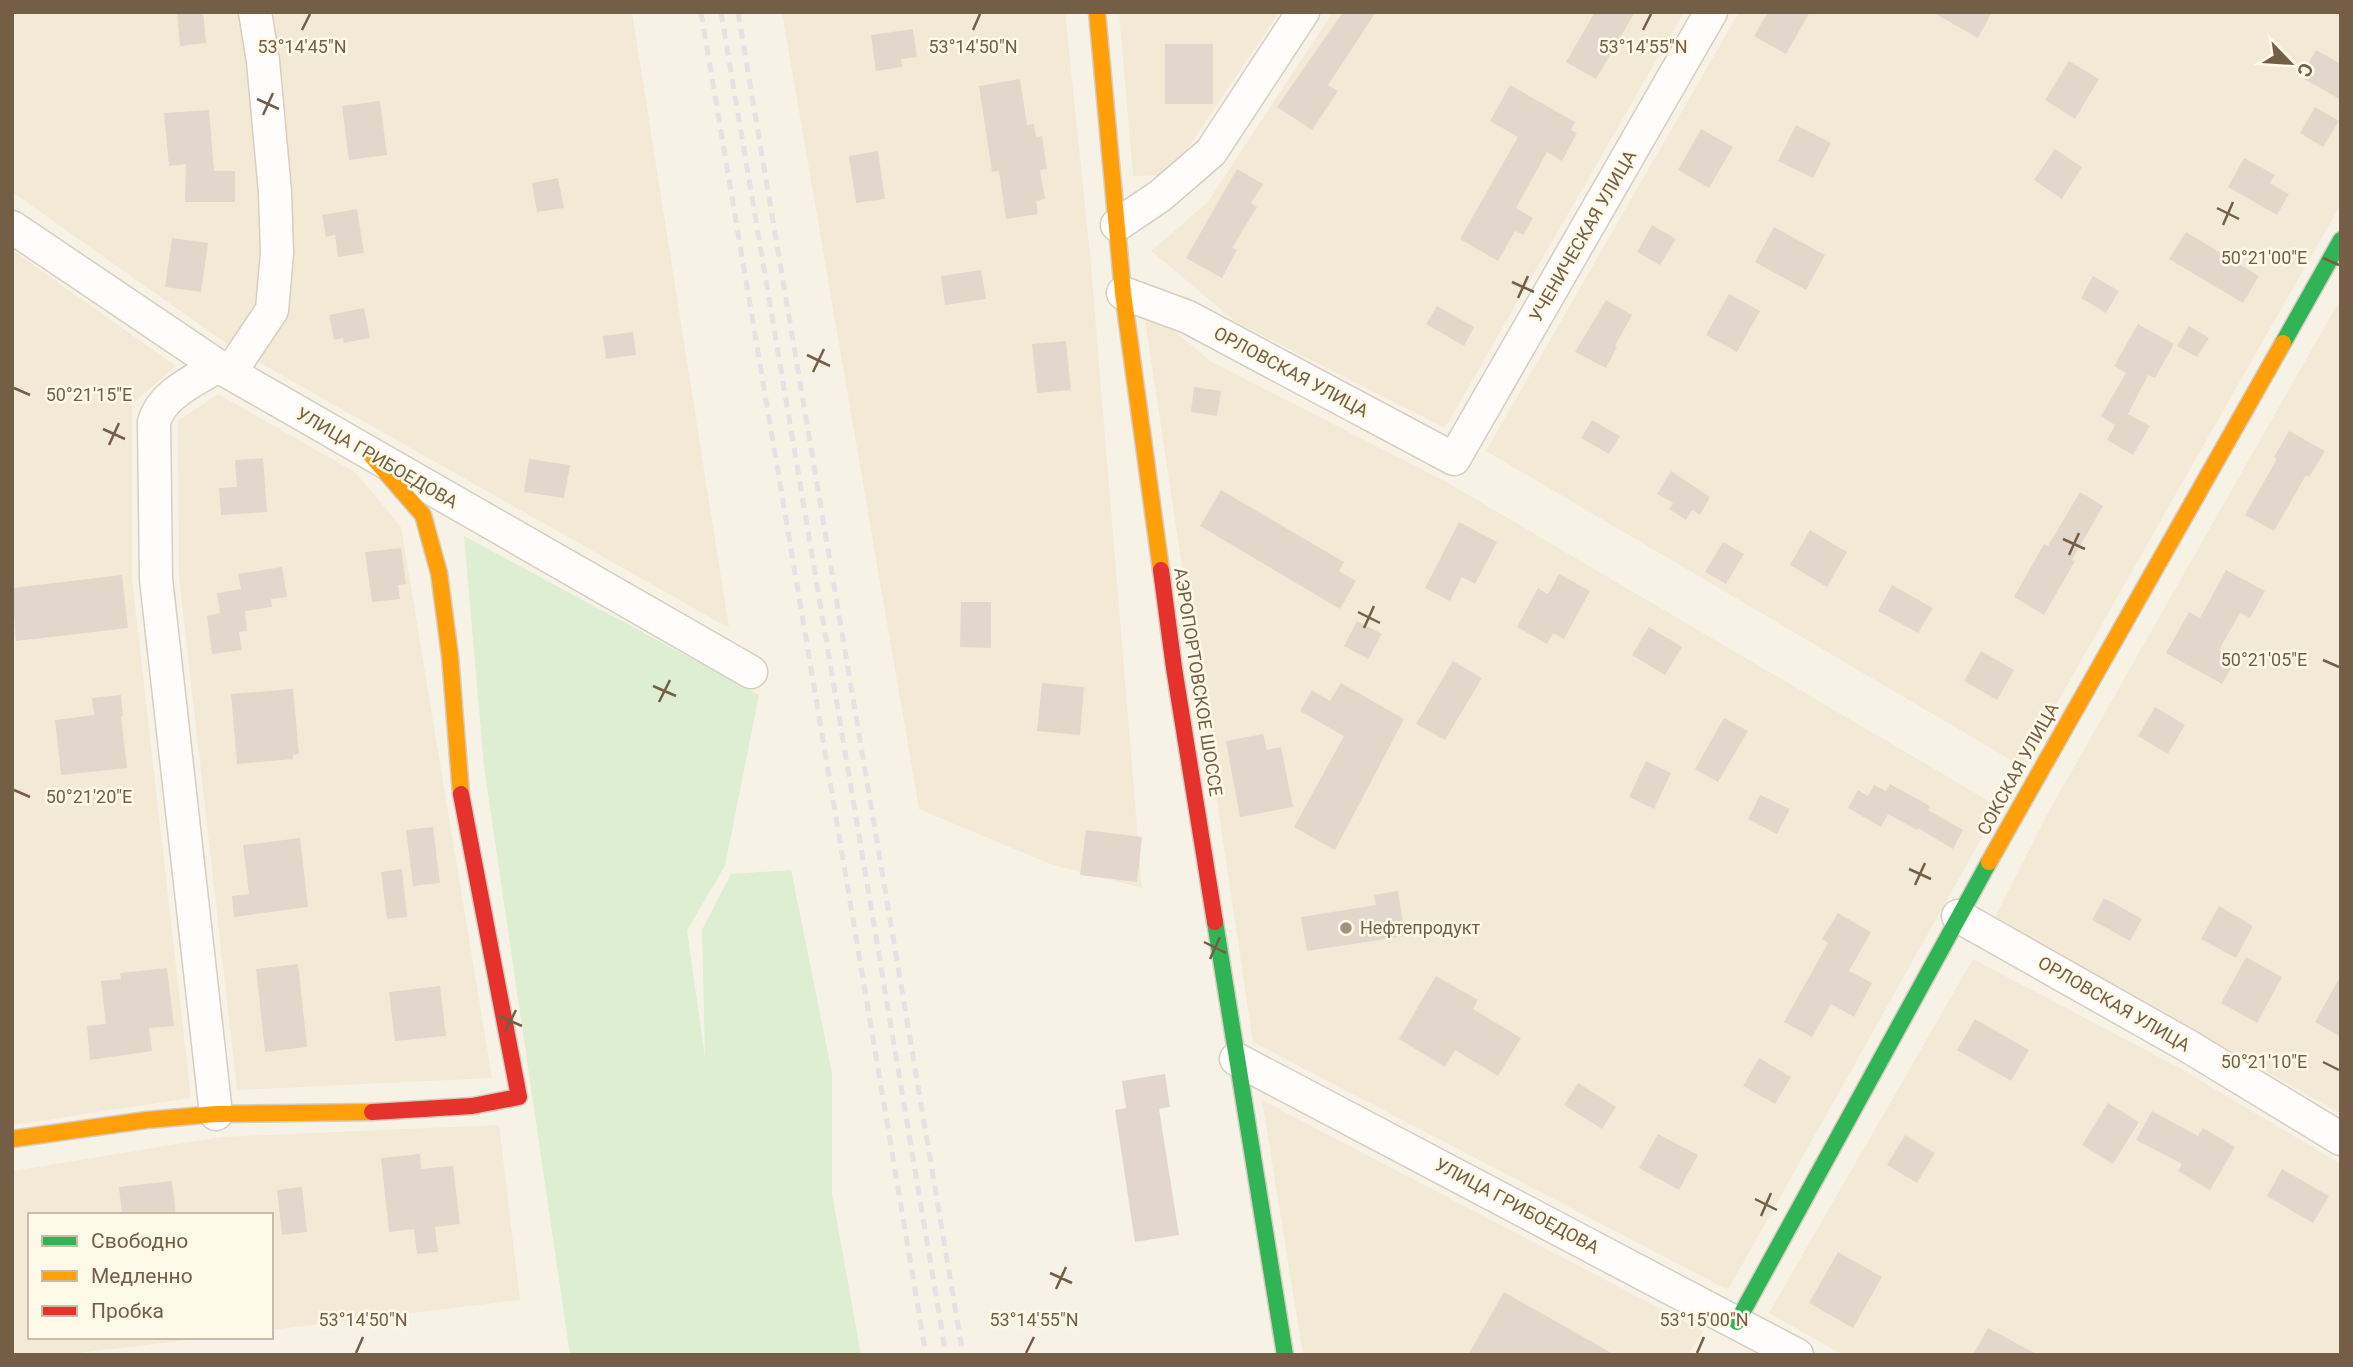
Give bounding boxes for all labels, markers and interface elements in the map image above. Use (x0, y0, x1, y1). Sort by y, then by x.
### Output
north arrow (2255, 28, 2325, 98)
text: 53°14'45"N (257, 36, 347, 57)
text: 53°14'50"N (928, 36, 1018, 57)
text: 53°14'55"N (1598, 36, 1688, 57)
text: С (2292, 59, 2318, 80)
street label: УЧЕНИЧЕСКАЯ УЛИЦА (1525, 146, 1640, 325)
text: 50°21'00"E (2221, 247, 2307, 268)
street label: ОРЛОВСКАЯ УЛИЦА (1210, 322, 1372, 421)
text: 50°21'15"E (46, 384, 132, 405)
street label: УЛИЦА ГРИБОЕДОВА (293, 403, 462, 512)
street label: АЭРОПОРТОВСКОЕ ШОССЕ (1170, 566, 1227, 798)
text: 50°21'05"E (2221, 649, 2307, 670)
street label: СОКСКАЯ УЛИЦА (1973, 699, 2063, 839)
text: 50°21'20"E (46, 786, 132, 807)
place label: Нефтепродукт (1360, 917, 1480, 938)
marker: Нефтепродукт (1338, 920, 1354, 936)
street label: ОРЛОВСКАЯ УЛИЦА (2035, 951, 2194, 1056)
text: 50°21'10"E (2221, 1051, 2307, 1072)
street label: УЛИЦА ГРИБОЕДОВА (1432, 1153, 1603, 1258)
legend (28, 1213, 273, 1339)
text: Свободно (91, 1229, 188, 1253)
text: Медленно (91, 1264, 193, 1288)
text: Пробка (91, 1299, 164, 1323)
text: 53°14'50"N (318, 1309, 408, 1330)
text: 53°14'55"N (989, 1309, 1079, 1330)
text: 53°15'00"N (1659, 1309, 1749, 1330)

